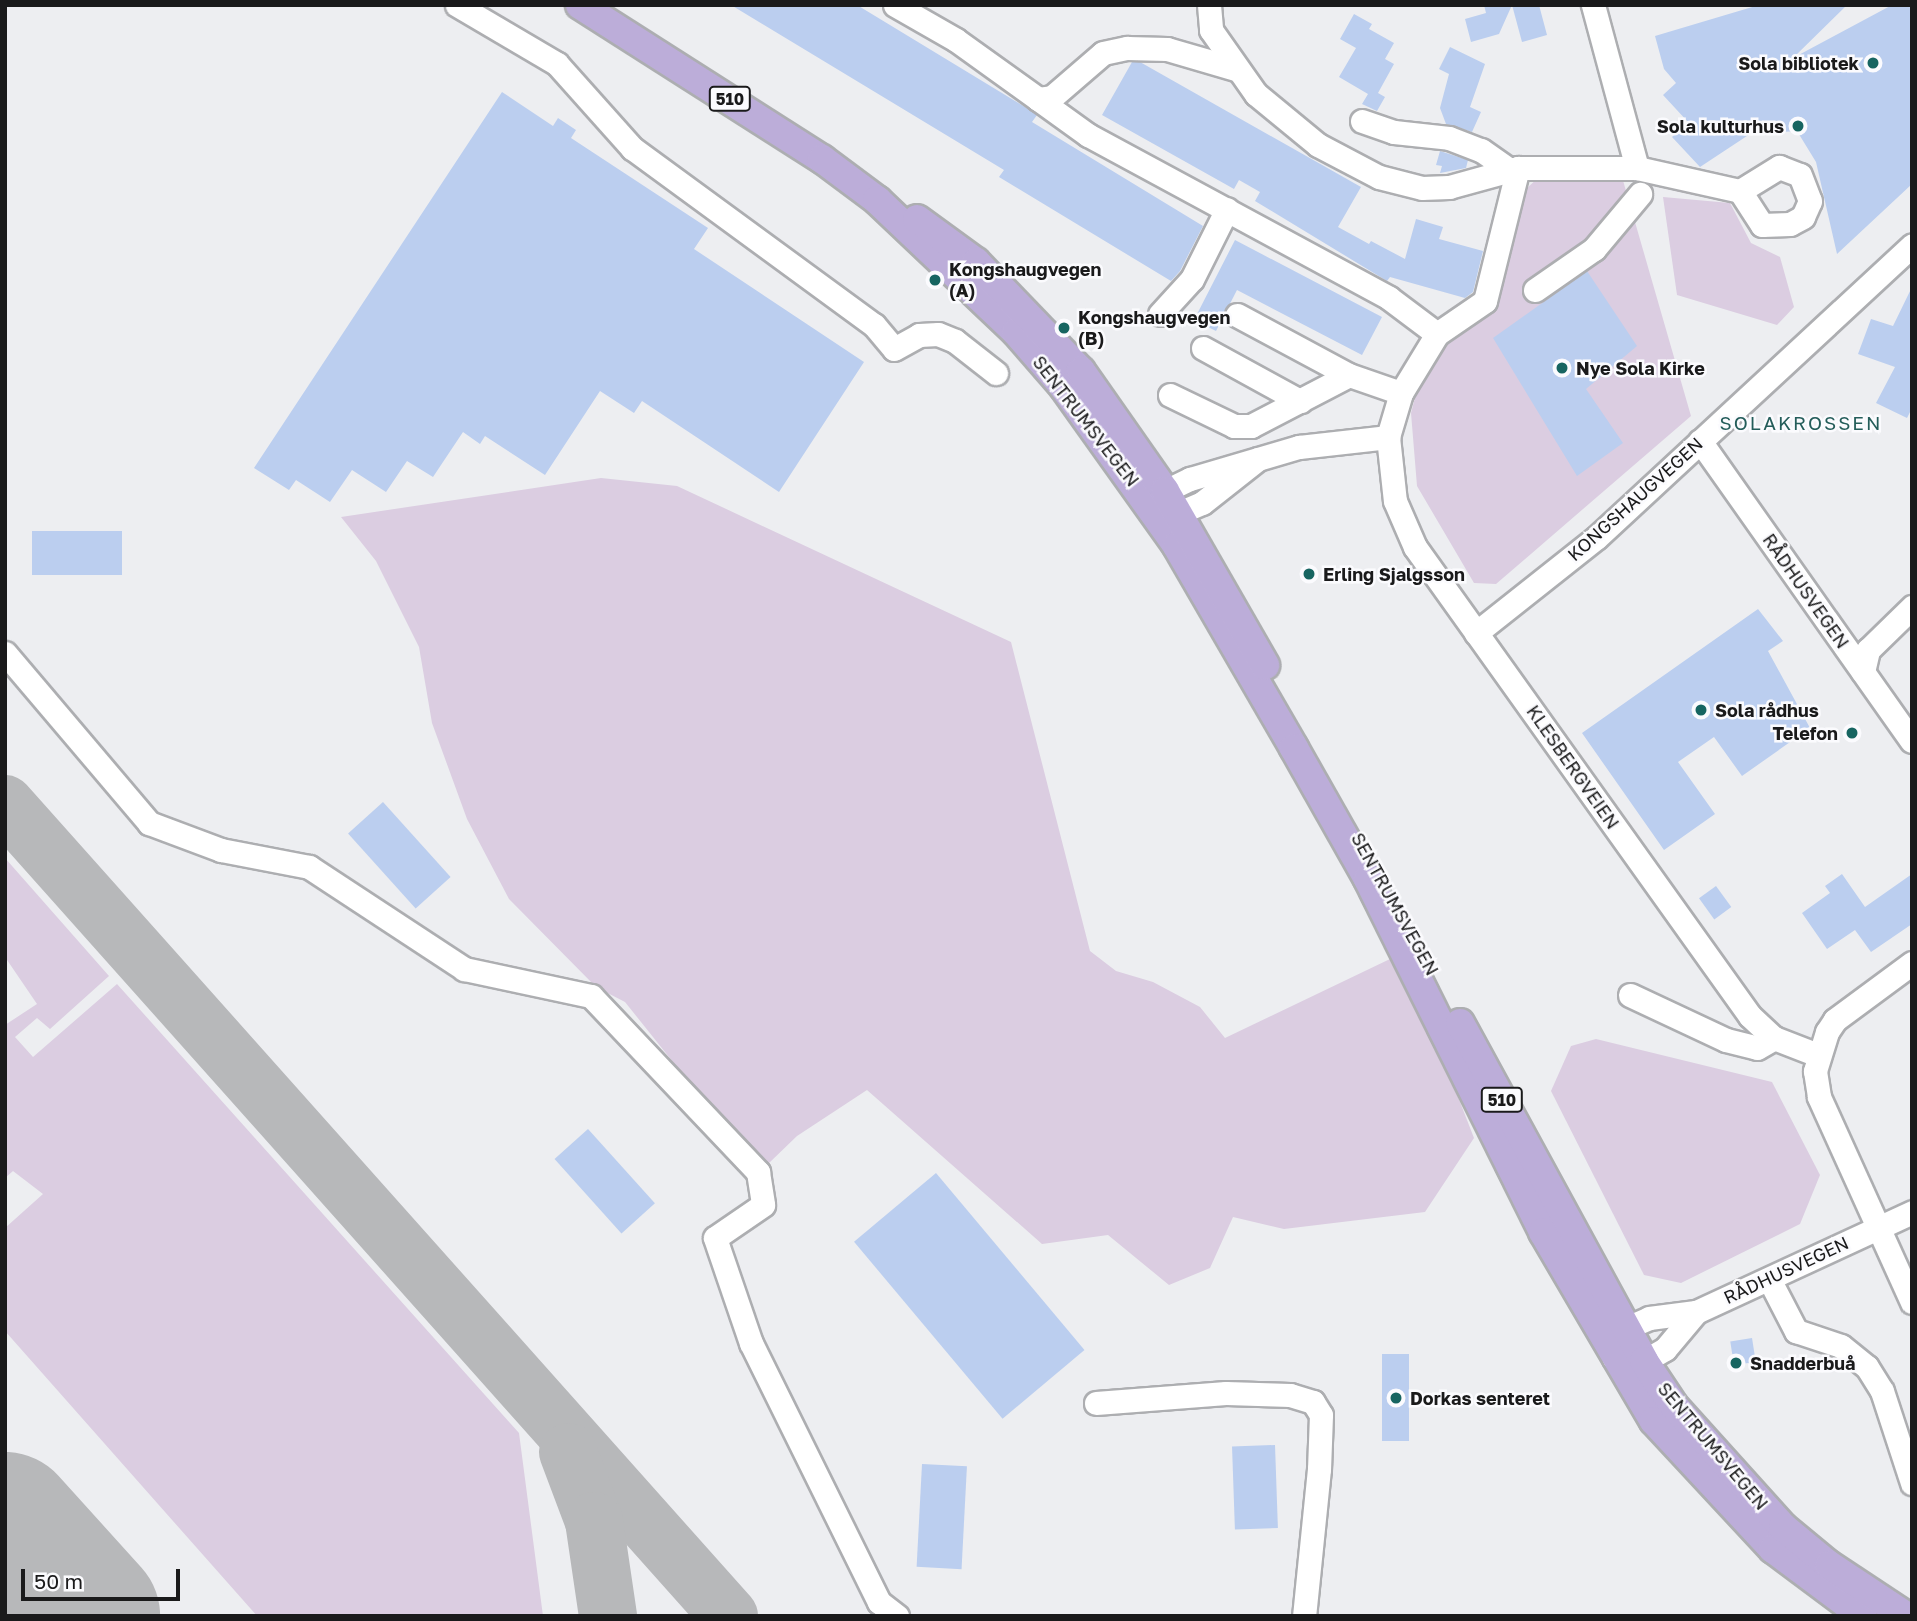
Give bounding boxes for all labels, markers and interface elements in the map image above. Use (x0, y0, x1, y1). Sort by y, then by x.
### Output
place label: Sola bibliotek (1738, 52, 1859, 74)
marker: Sola bibliotek (1865, 55, 1881, 71)
road number: 510 (707, 86, 753, 111)
place label: Sola kulturhus (1657, 115, 1784, 137)
marker: Sola kulturhus (1790, 118, 1806, 134)
place label: Kongshaugvegen (A) (949, 259, 1101, 302)
marker: Kongshaugvegen (A) (927, 272, 943, 288)
place label: Kongshaugvegen (B) (1078, 307, 1230, 350)
marker: Kongshaugvegen (B) (1056, 320, 1072, 336)
street label: SENTRUMSVEGEN (1028, 351, 1144, 491)
place label: Nye Sola Kirke (1576, 357, 1705, 379)
marker: Nye Sola Kirke (1554, 360, 1570, 376)
district label: SOLAKROSSEN (1721, 412, 1881, 434)
street label: KONGSHAUGVEGEN (1563, 433, 1707, 565)
street label: RÅDHUSVEGEN (1758, 529, 1854, 653)
place label: Erling Sjalgsson (1323, 563, 1465, 585)
marker: Erling Sjalgsson (1301, 566, 1317, 582)
place label: Sola rådhus (1715, 699, 1819, 721)
street label: KLESBERGVEIEN (1522, 701, 1624, 833)
marker: Sola rådhus (1693, 702, 1709, 718)
place label: Telefon (1772, 722, 1838, 744)
marker: Telefon (1844, 725, 1860, 741)
street label: SENTRUMSVEGEN (1347, 829, 1443, 979)
road number: 510 (1479, 1088, 1525, 1112)
street label: RÅDHUSVEGEN (1720, 1232, 1852, 1308)
place label: Snadderbuå (1750, 1352, 1855, 1374)
marker: Snadderbuå (1728, 1355, 1744, 1371)
street label: SENTRUMSVEGEN (1653, 1378, 1773, 1514)
place label: Dorkas senteret (1410, 1387, 1550, 1409)
marker: Dorkas senteret (1388, 1390, 1404, 1406)
scale bar (24, 1554, 184, 1598)
text: 50 m (34, 1568, 83, 1594)

